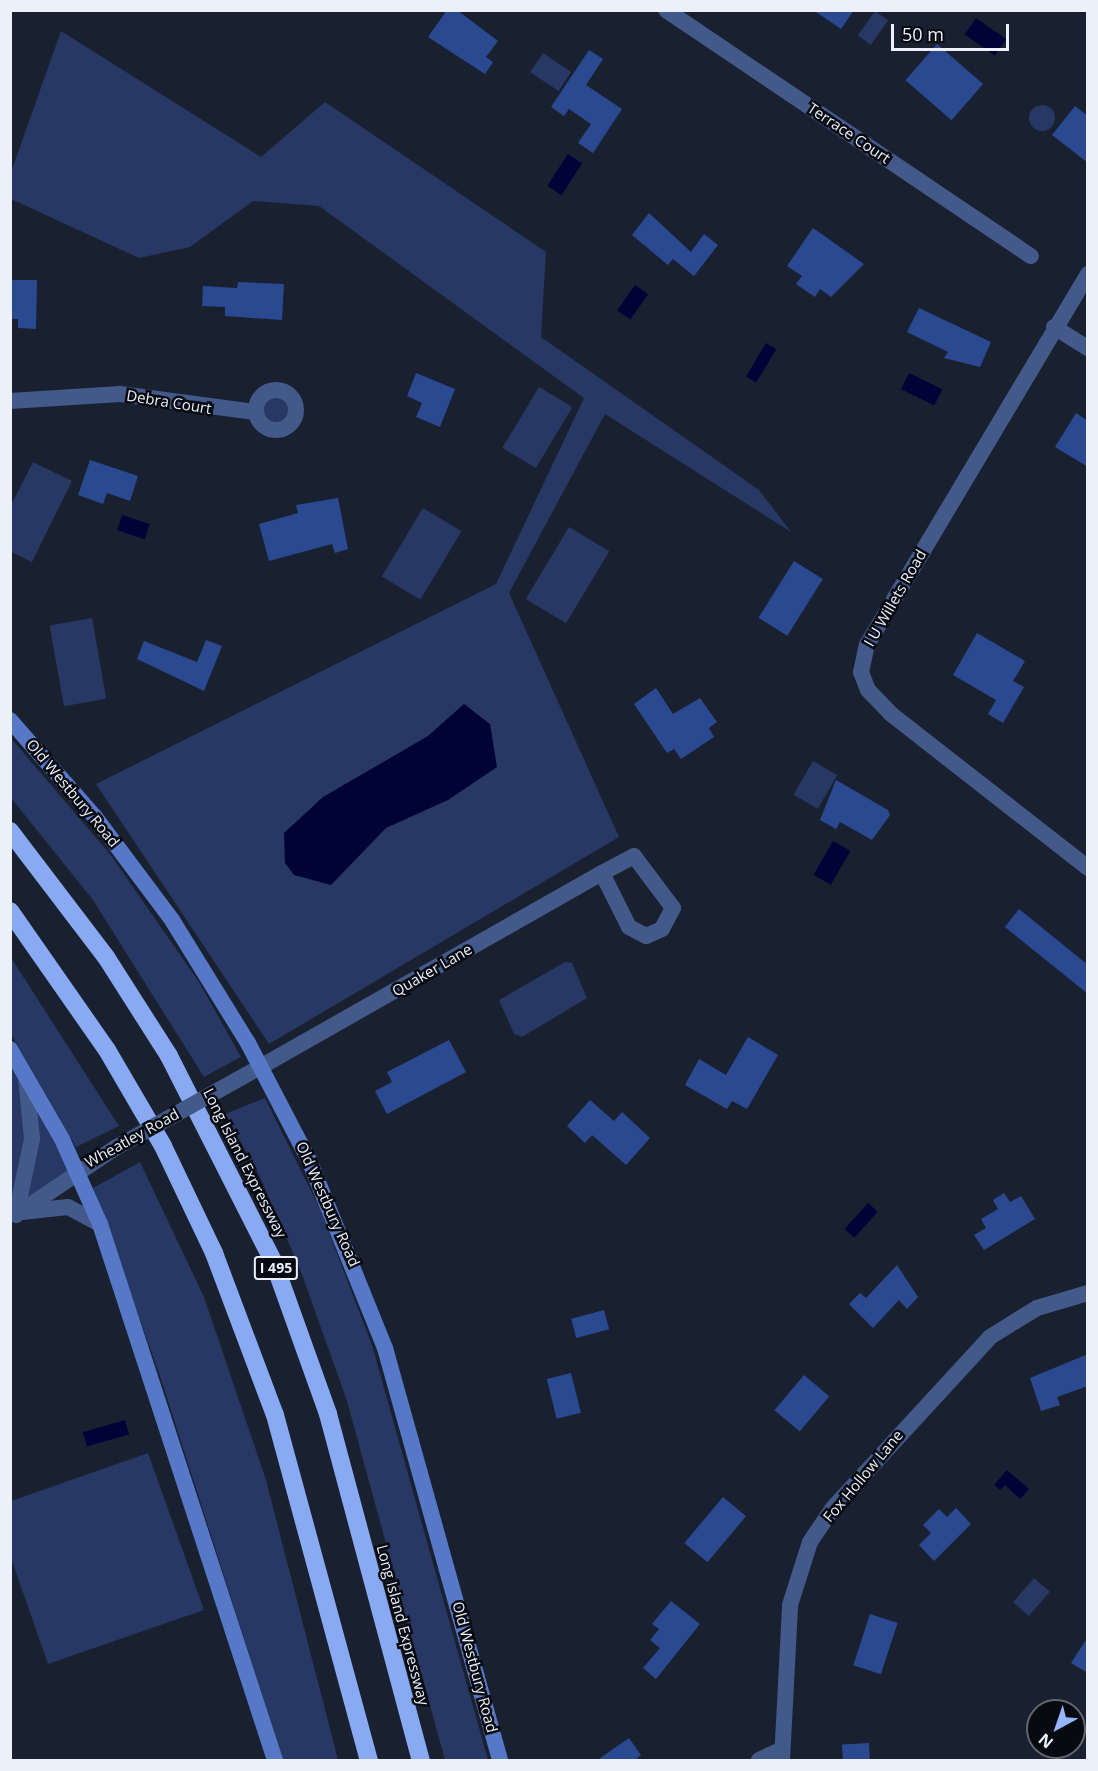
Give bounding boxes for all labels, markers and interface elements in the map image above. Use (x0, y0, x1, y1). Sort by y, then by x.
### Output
scale bar (894, 12, 1012, 50)
text: 50 m (902, 22, 944, 46)
street label: Terrace Court (804, 99, 894, 167)
street label: Debra Court (125, 386, 213, 418)
street label: I U Willets Road (860, 546, 930, 650)
street label: Old Westbury Road (23, 736, 123, 850)
street label: Quaker Lane (389, 940, 475, 1000)
street label: Long Island Expressway (199, 1085, 291, 1241)
street label: Wheatley Road (82, 1105, 182, 1171)
street label: Old Westbury Road (292, 1139, 364, 1269)
road number: I 495 (254, 1257, 298, 1279)
street label: Fox Hollow Lane (819, 1426, 907, 1526)
street label: Long Island Expressway (373, 1543, 433, 1707)
street label: Old Westbury Road (449, 1599, 501, 1735)
north arrow (1026, 1699, 1086, 1759)
text: N (1034, 1729, 1058, 1754)

